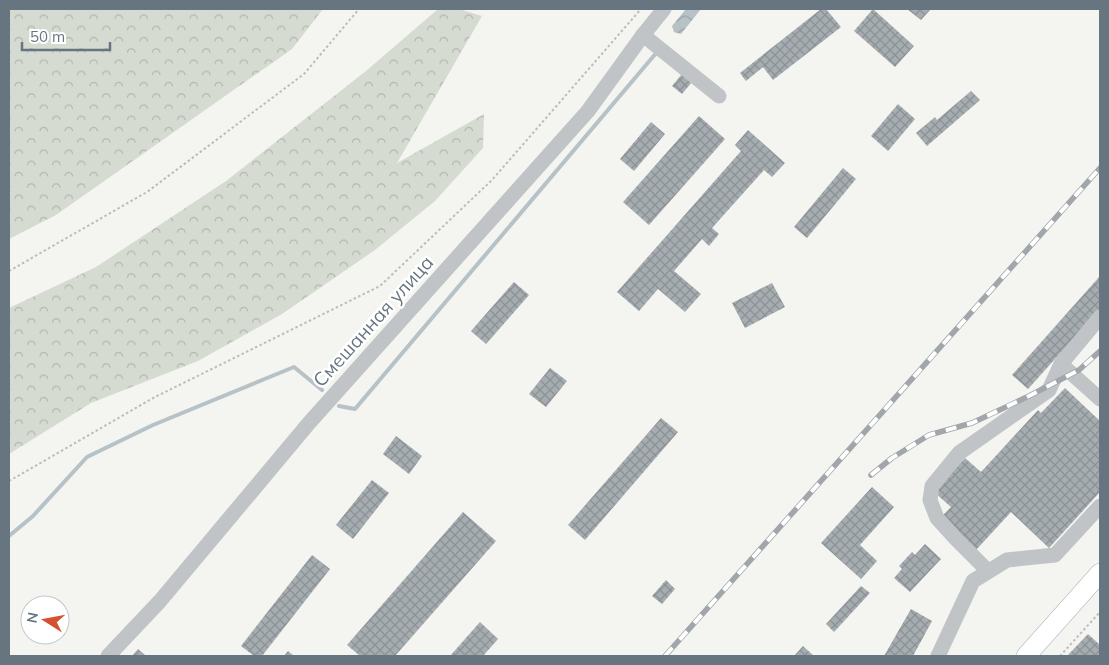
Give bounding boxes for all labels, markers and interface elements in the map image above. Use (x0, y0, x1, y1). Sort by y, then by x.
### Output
scale bar (22, 20, 110, 52)
text: 50 m (30, 27, 65, 46)
street label: Смешанная улица (308, 250, 438, 392)
north arrow (20, 595, 70, 645)
text: N (22, 611, 42, 624)

